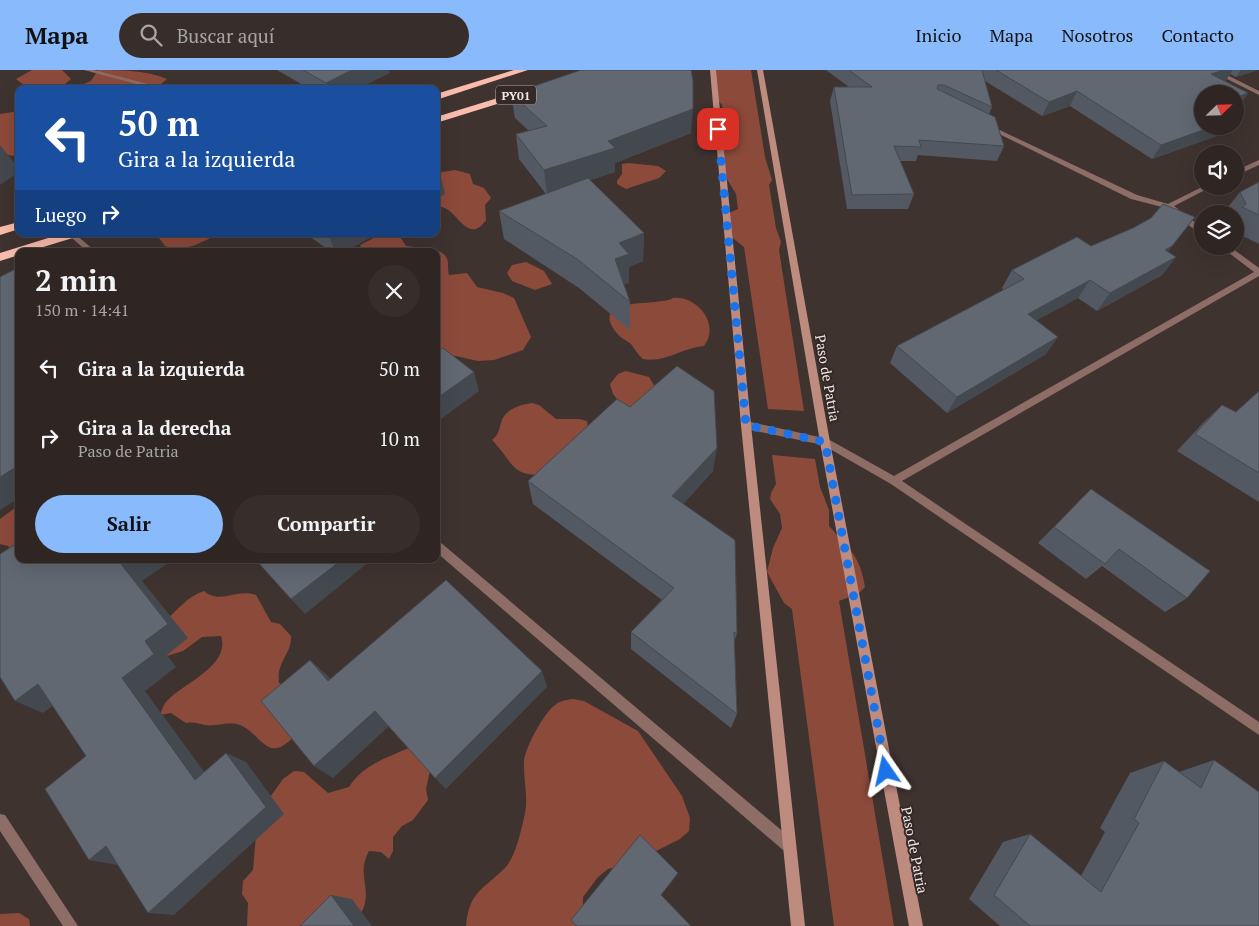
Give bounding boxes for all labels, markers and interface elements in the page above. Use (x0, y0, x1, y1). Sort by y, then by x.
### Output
search box (119, 13, 469, 58)
text: Mapa (25, 19, 89, 51)
icon: search (137, 21, 165, 49)
text: Buscar aquí (177, 23, 274, 48)
text: Inicio (915, 23, 961, 47)
text: Mapa (989, 23, 1033, 47)
text: Nosotros (1061, 23, 1133, 47)
text: Contacto (1161, 23, 1234, 47)
north arrow (1194, 85, 1244, 135)
map controls (1194, 85, 1244, 255)
road number: PY01 (496, 86, 536, 104)
text: 50 m (118, 100, 199, 146)
icon: left (35, 105, 100, 170)
pin (697, 108, 739, 150)
icon: arrive (704, 115, 732, 143)
text: Gira a la izquierda (118, 144, 295, 173)
button: sound (1194, 145, 1244, 195)
icon: right (96, 200, 124, 228)
text: Luego (35, 202, 86, 227)
button: layers (1194, 205, 1244, 255)
text: 2 min (35, 260, 117, 300)
button: close (368, 265, 420, 317)
text: 150 m · 14:41 (35, 299, 129, 321)
street label: Paso de Patria (811, 333, 845, 423)
icon: left (35, 354, 63, 382)
text: Gira a la izquierda (78, 356, 245, 381)
text: 50 m (379, 356, 420, 381)
text: Gira a la derecha (78, 415, 231, 440)
icon: right (35, 424, 63, 452)
text: 10 m (379, 426, 420, 451)
text: Paso de Patria (78, 440, 179, 462)
button: Salir (35, 495, 223, 553)
button: Compartir (233, 495, 420, 553)
position arrow (859, 744, 911, 796)
street label: Paso de Patria (897, 805, 933, 895)

